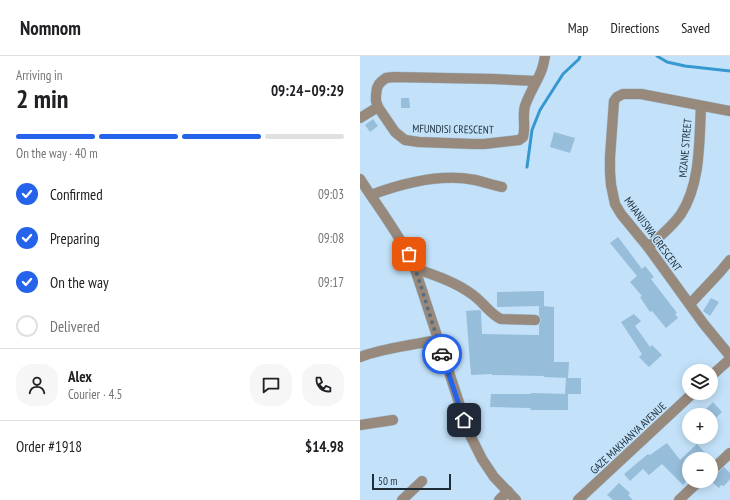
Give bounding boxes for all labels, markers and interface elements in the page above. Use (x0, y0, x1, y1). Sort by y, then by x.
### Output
text: Nomnom (20, 16, 81, 40)
text: Map (568, 19, 588, 37)
text: Directions (610, 19, 659, 37)
text: Saved (681, 19, 710, 37)
text: Arriving in (16, 67, 63, 84)
text: 09:24–09:29 (271, 81, 344, 100)
text: 2 min (16, 82, 69, 115)
street label: MZANE STREET (675, 118, 695, 178)
street label: MFUNDISI CRESCENT (412, 121, 494, 137)
text: On the way · 40 m (16, 145, 98, 162)
icon: check (16, 183, 38, 205)
text: Confirmed (50, 185, 103, 204)
text: 09:03 (318, 186, 344, 203)
street label: MHANJISWA CRESCENT (621, 194, 685, 274)
icon: check (16, 227, 38, 249)
text: Preparing (50, 229, 100, 248)
text: 09:08 (318, 230, 344, 247)
pin (392, 237, 426, 271)
icon: bag (398, 243, 420, 265)
icon: check (16, 271, 38, 293)
text: On the way (50, 273, 109, 292)
text: 09:17 (318, 274, 344, 291)
text: Delivered (50, 317, 100, 336)
courier (422, 334, 462, 374)
icon: car (431, 343, 453, 365)
button: person (16, 364, 58, 406)
button: chat (250, 364, 292, 406)
button: phone (302, 364, 344, 406)
map controls (682, 364, 718, 488)
button: layers (682, 364, 718, 400)
text: Alex (68, 367, 92, 386)
text: Courier · 4.5 (68, 386, 122, 403)
street label: GAZE MAKHANYA AVENUE (587, 399, 669, 477)
pin (447, 403, 481, 437)
button: + (682, 408, 718, 444)
icon: home (453, 409, 475, 431)
text: Order #1918 (16, 437, 82, 456)
text: $14.98 (305, 437, 344, 456)
button: − (682, 452, 718, 488)
scale bar (372, 472, 451, 491)
text: 50 m (378, 474, 397, 488)

